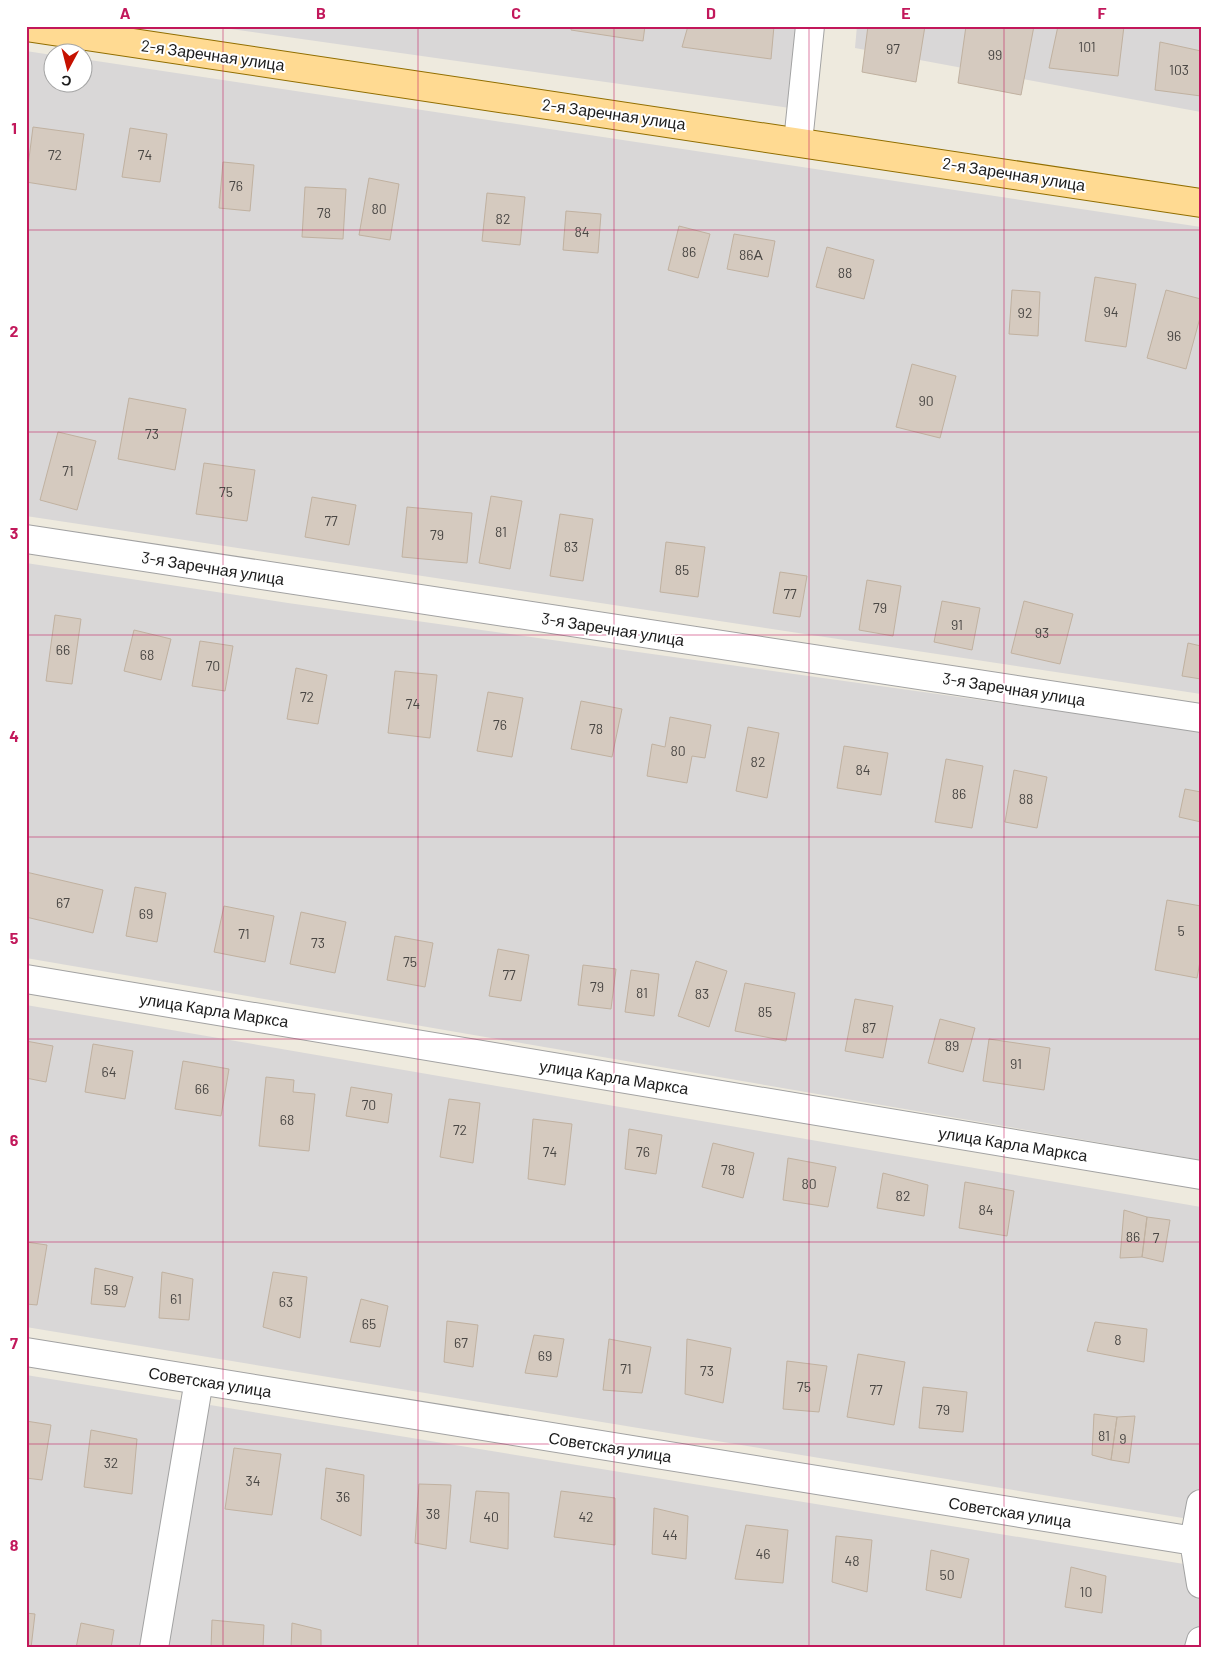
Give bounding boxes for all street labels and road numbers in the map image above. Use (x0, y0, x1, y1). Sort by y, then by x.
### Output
street label: 2-я Заречная улица (140, 35, 286, 74)
street label: 2-я Заречная улица (541, 94, 687, 133)
street label: 2-я Заречная улица (941, 153, 1087, 194)
street label: 3-я Заречная улица (140, 547, 286, 588)
street label: 3-я Заречная улица (540, 608, 686, 649)
street label: 3-я Заречная улица (941, 668, 1087, 709)
street label: улица Карла Маркса (138, 988, 290, 1031)
street label: улица Карла Маркса (538, 1055, 690, 1098)
street label: улица Карла Маркса (937, 1122, 1089, 1165)
street label: Советская улица (147, 1362, 273, 1401)
street label: Советская улица (547, 1427, 673, 1466)
street label: Советская улица (947, 1492, 1073, 1531)

